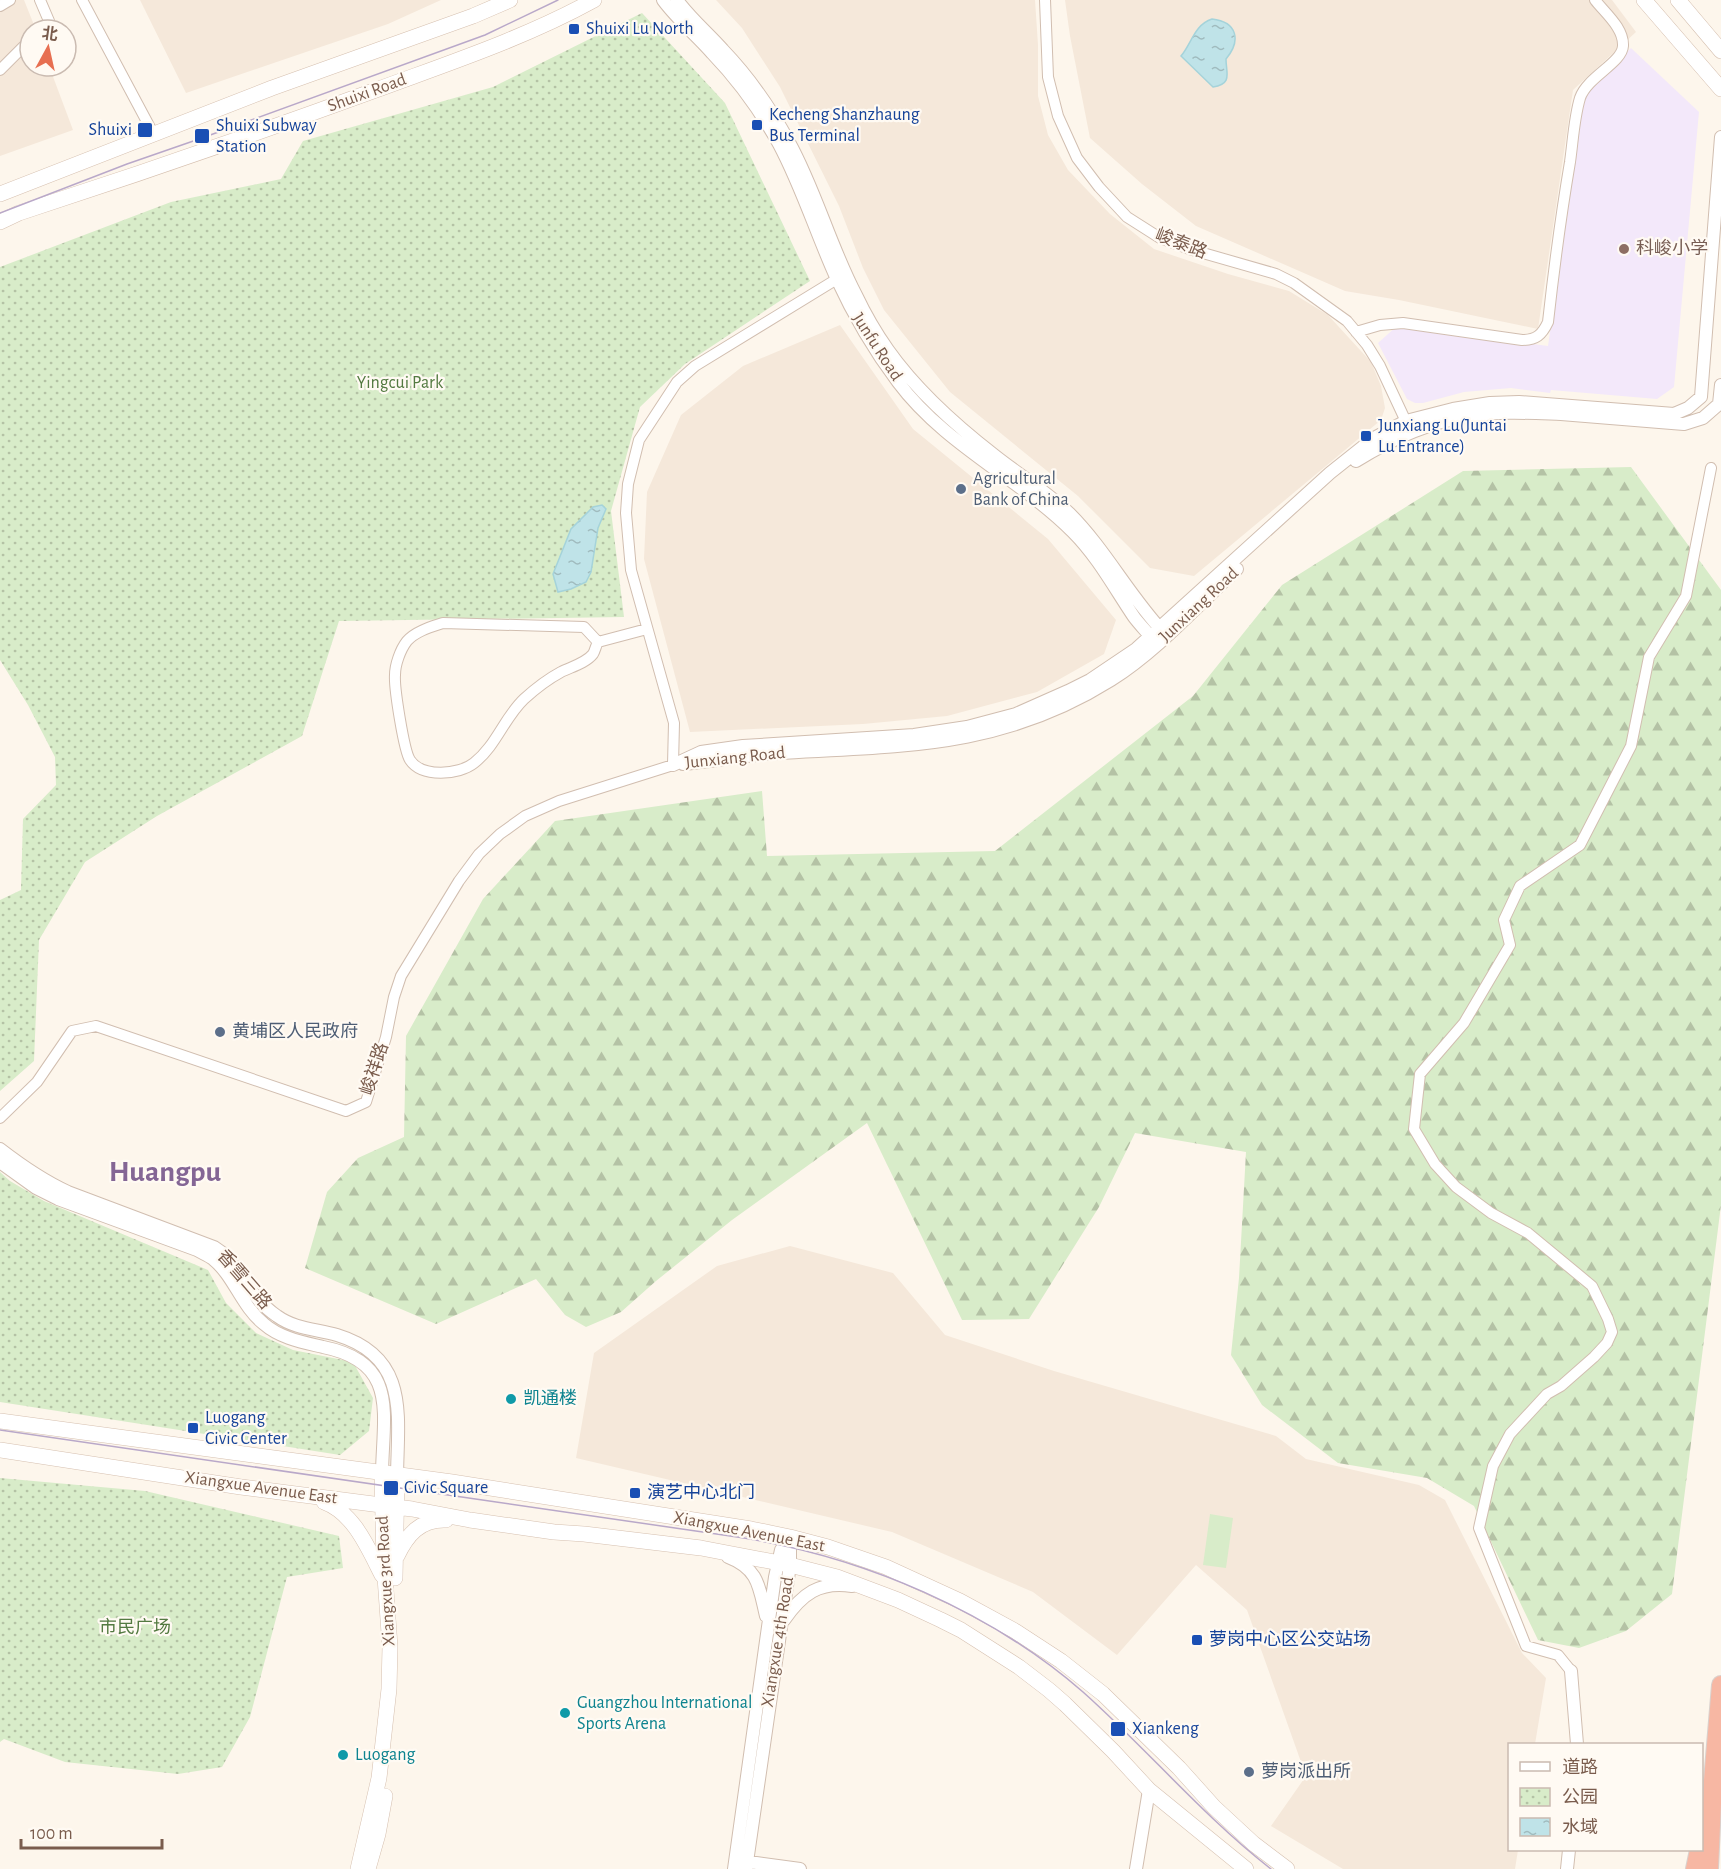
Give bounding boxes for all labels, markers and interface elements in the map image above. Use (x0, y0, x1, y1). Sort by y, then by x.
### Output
north arrow (18, 18, 78, 78)
place label: Shuixi Lu North (586, 20, 694, 38)
marker: Shuixi Lu North (567, 22, 581, 36)
text: 北 (41, 24, 59, 43)
street label: Shuixi Road (325, 70, 409, 116)
place label: Kecheng Shanzhaung Bus Terminal (769, 106, 920, 145)
place label: Shuixi Subway Station (216, 117, 317, 156)
marker: Kecheng Shanzhaung Bus Terminal (750, 118, 764, 132)
place label: Shuixi (89, 121, 132, 139)
marker: Shuixi (136, 121, 154, 139)
marker: Shuixi Subway Station (193, 127, 211, 145)
street label: 峻泰路 (1153, 224, 1210, 262)
place label: 科峻小学 (1636, 238, 1708, 258)
marker: 科峻小学 (1617, 242, 1631, 256)
street label: Junfu Road (849, 310, 905, 384)
park label: Yingcui Park (357, 374, 444, 392)
place label: Junxiang Lu(Juntai Lu Entrance) (1378, 417, 1507, 456)
marker: Junxiang Lu(Juntai Lu Entrance) (1359, 429, 1373, 443)
place label: Agricultural Bank of China (973, 470, 1069, 509)
marker: Agricultural Bank of China (954, 482, 968, 496)
street label: Junxiang Road (1156, 564, 1242, 646)
street label: Junxiang Road (684, 744, 786, 772)
place label: 黄埔区人民政府 (232, 1021, 358, 1041)
marker: 黄埔区人民政府 (213, 1025, 227, 1039)
street label: 峻祥路 (356, 1040, 392, 1097)
district label: Huangpu (109, 1157, 222, 1187)
street label: 香雪三路 (214, 1246, 276, 1313)
place label: 凯通楼 (523, 1388, 577, 1408)
marker: 凯通楼 (504, 1392, 518, 1406)
place label: Luogang Civic Center (205, 1409, 287, 1448)
marker: Luogang Civic Center (186, 1421, 200, 1435)
street label: Xiangxue Avenue East (184, 1468, 339, 1508)
marker: Civic Square (382, 1479, 400, 1497)
place label: Civic Square (404, 1479, 488, 1497)
place label: 演艺中心北门 (647, 1482, 755, 1502)
marker: 演艺中心北门 (628, 1486, 642, 1500)
street label: Xiangxue Avenue East (672, 1508, 827, 1556)
street label: Xiangxue 3rd Road (374, 1515, 398, 1647)
street label: Xiangxue 4th Road (759, 1575, 797, 1709)
park label: 市民广场 (99, 1617, 171, 1637)
place label: 萝岗中心区公交站场 (1209, 1629, 1371, 1649)
marker: 萝岗中心区公交站场 (1190, 1633, 1204, 1647)
place label: Guangzhou International Sports Arena (577, 1694, 753, 1733)
marker: Guangzhou International Sports Arena (558, 1706, 572, 1720)
marker: Xiankeng (1109, 1720, 1127, 1738)
place label: Xiankeng (1132, 1720, 1199, 1738)
legend (1508, 1743, 1703, 1851)
place label: Luogang (355, 1746, 415, 1764)
marker: Luogang (336, 1748, 350, 1762)
text: 道路 (1562, 1757, 1598, 1777)
place label: 萝岗派出所 (1261, 1761, 1351, 1781)
marker: 萝岗派出所 (1242, 1765, 1256, 1779)
text: 公园 (1562, 1788, 1598, 1807)
scale bar (21, 1812, 162, 1850)
text: 水域 (1562, 1818, 1598, 1837)
text: 100 m (30, 1825, 73, 1843)

